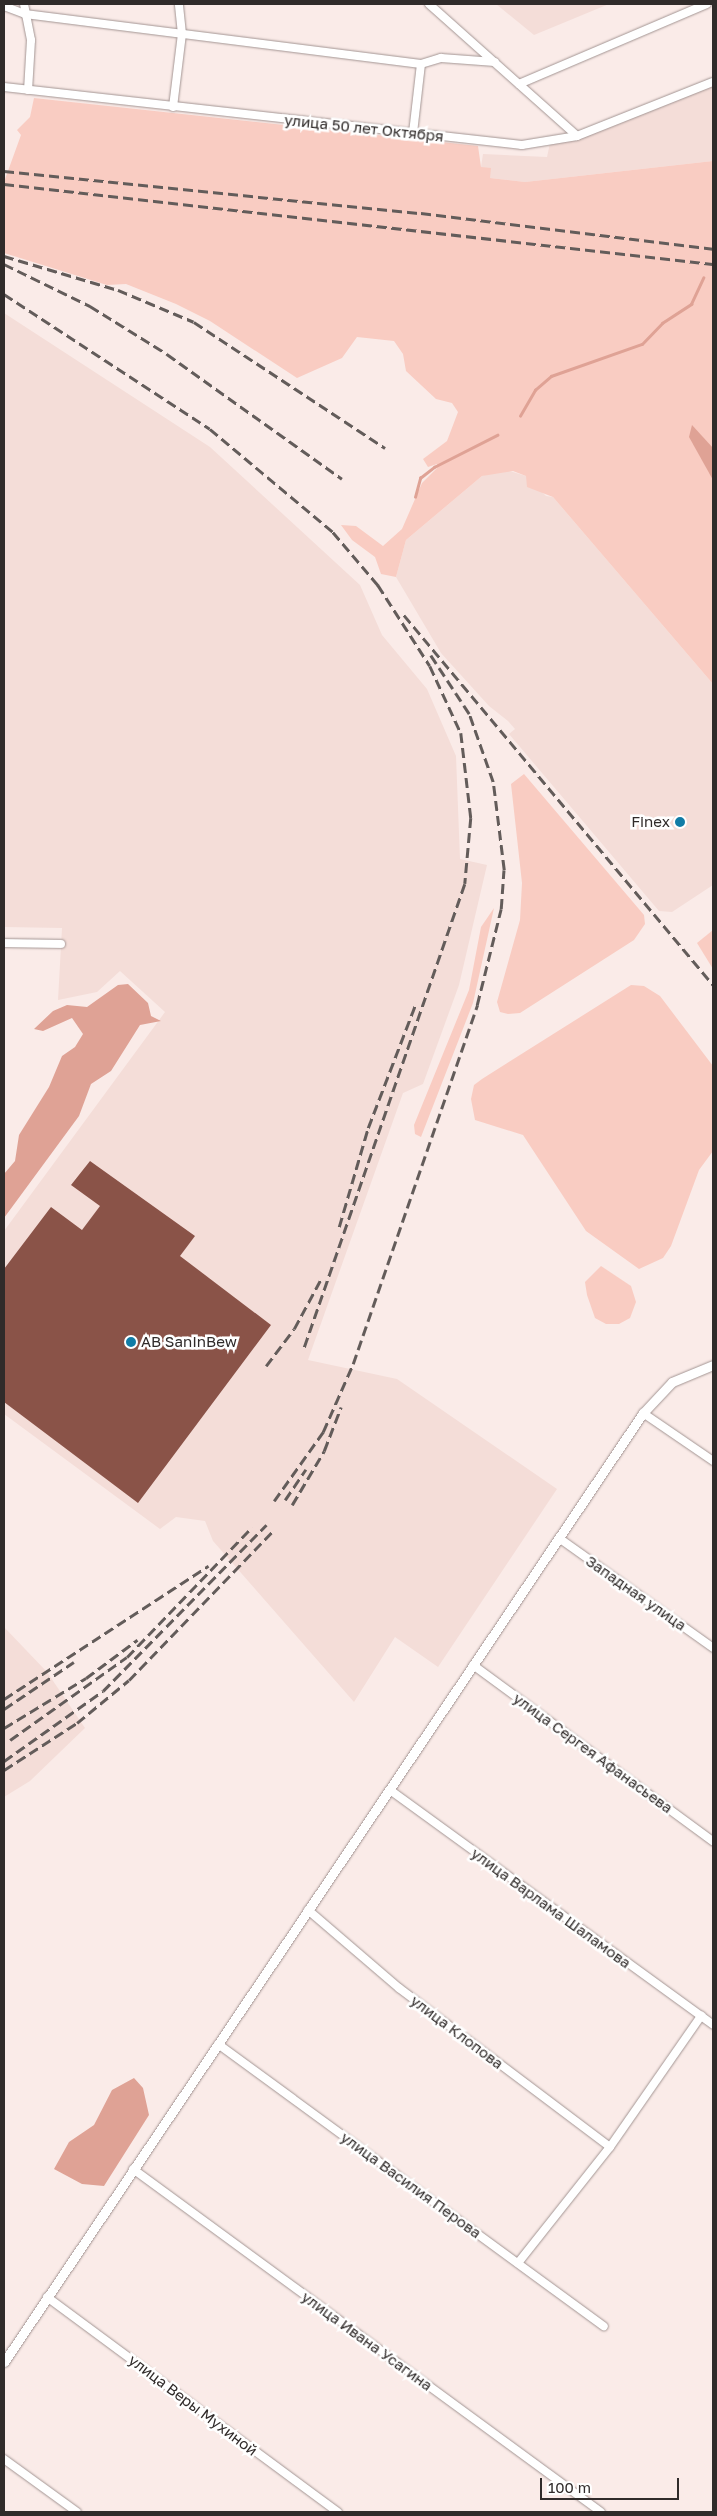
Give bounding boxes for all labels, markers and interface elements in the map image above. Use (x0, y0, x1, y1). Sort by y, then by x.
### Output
street label: улица 50 лет Октября (283, 111, 445, 145)
place label: Finex (631, 813, 670, 831)
marker: Finex (674, 816, 686, 828)
place label: AB SanInBew (141, 1333, 237, 1351)
marker: AB SanInBew (125, 1336, 137, 1348)
street label: Западная улица (582, 1552, 690, 1634)
street label: улица Сергея Афанасьева (510, 1689, 676, 1817)
street label: улица Варлама Шаламова (468, 1844, 634, 1972)
street label: улица Клопова (407, 1991, 507, 2073)
street label: улица Василия Перова (337, 2128, 485, 2242)
street label: улица Ивана Усагина (298, 2288, 436, 2394)
street label: улица Веры Мухиной (125, 2351, 261, 2459)
scale bar (542, 2468, 681, 2500)
text: 100 m (548, 2478, 591, 2496)

